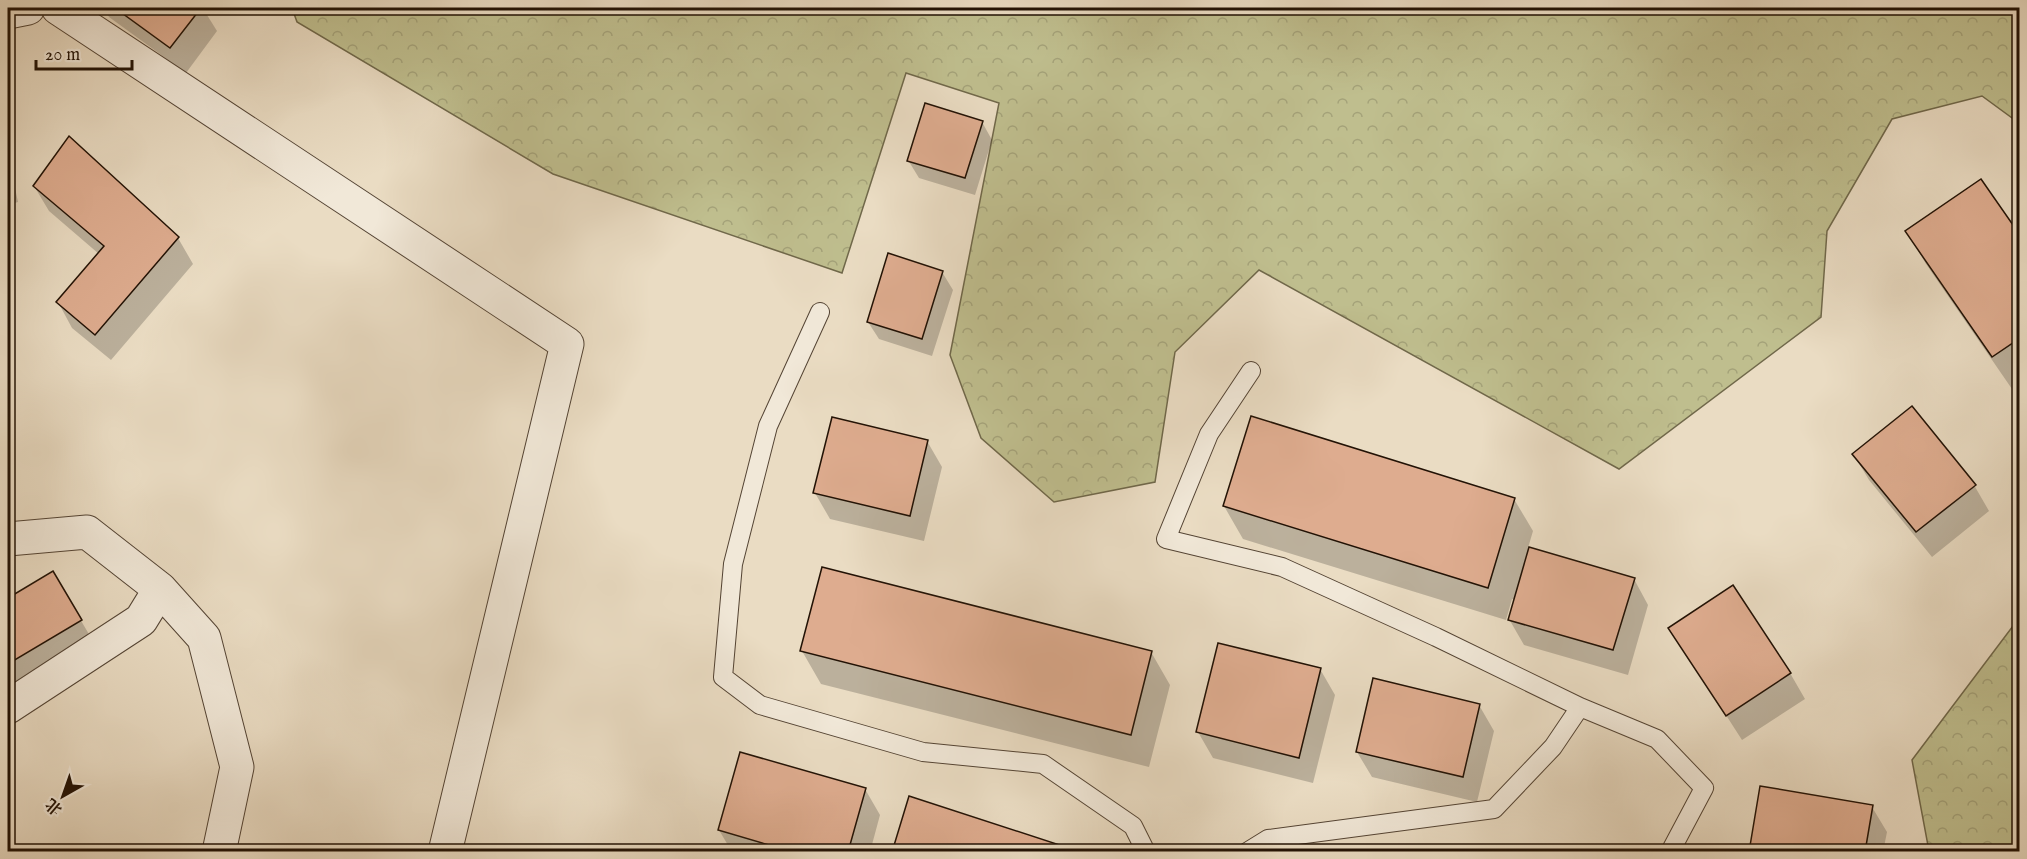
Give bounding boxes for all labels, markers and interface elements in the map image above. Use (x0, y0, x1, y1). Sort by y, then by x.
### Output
scale bar (36, 33, 132, 71)
text: 20 m (45, 44, 80, 67)
north arrow (33, 766, 93, 826)
text: 北 (42, 793, 67, 819)

